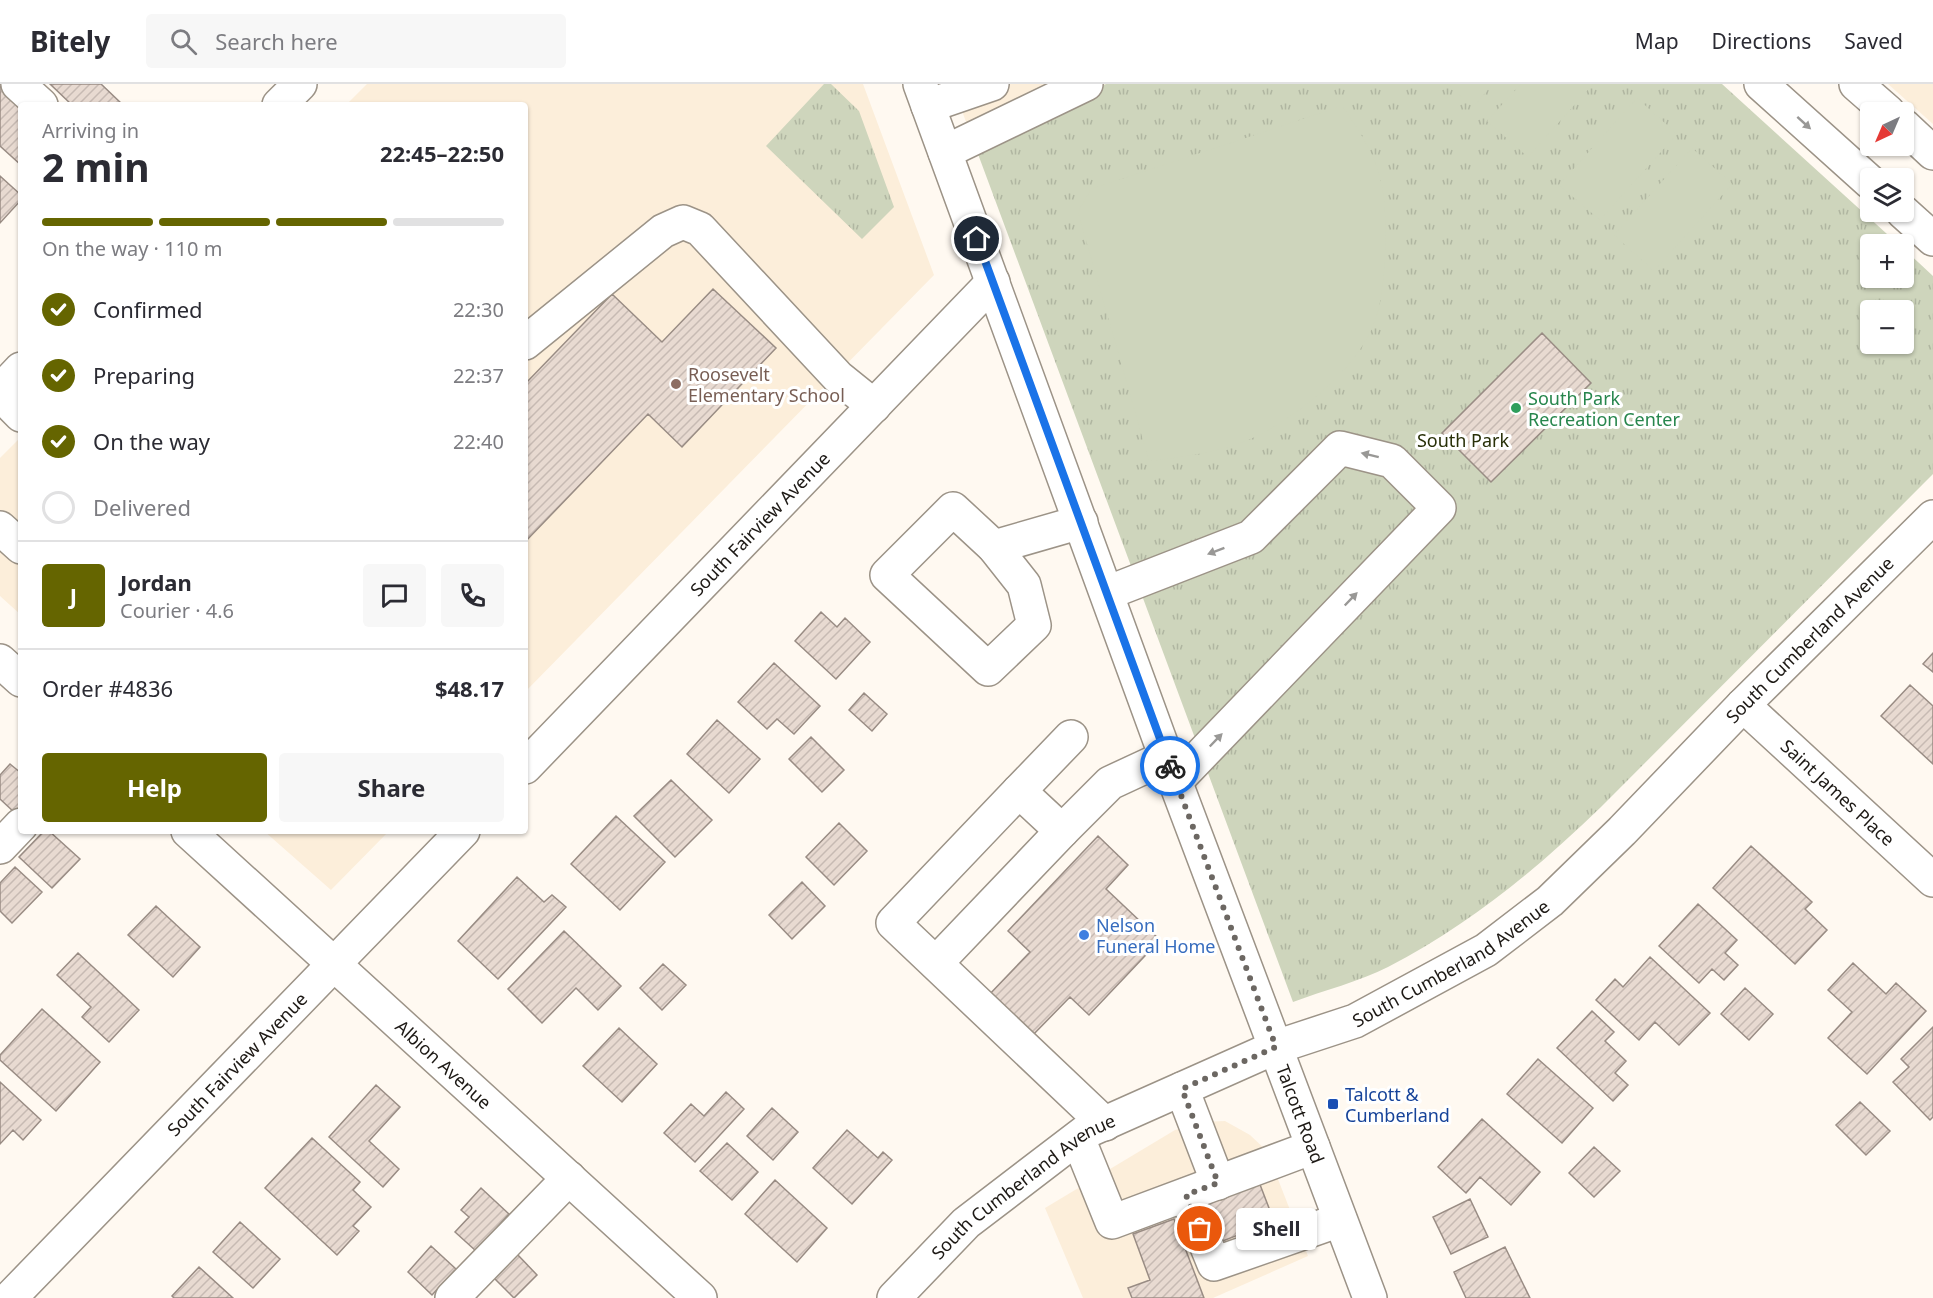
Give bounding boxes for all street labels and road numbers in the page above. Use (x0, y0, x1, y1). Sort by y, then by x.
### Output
street label: South Fairview Avenue (685, 447, 835, 601)
street label: South Cumberland Avenue (1720, 551, 1898, 728)
street label: Saint James Place (1776, 734, 1900, 851)
street label: South Cumberland Avenue (1348, 894, 1554, 1032)
street label: South Fairview Avenue (162, 987, 312, 1141)
street label: Albion Avenue (391, 1014, 497, 1114)
street label: Talcott Road (1271, 1061, 1330, 1167)
street label: South Cumberland Avenue (926, 1108, 1119, 1264)

